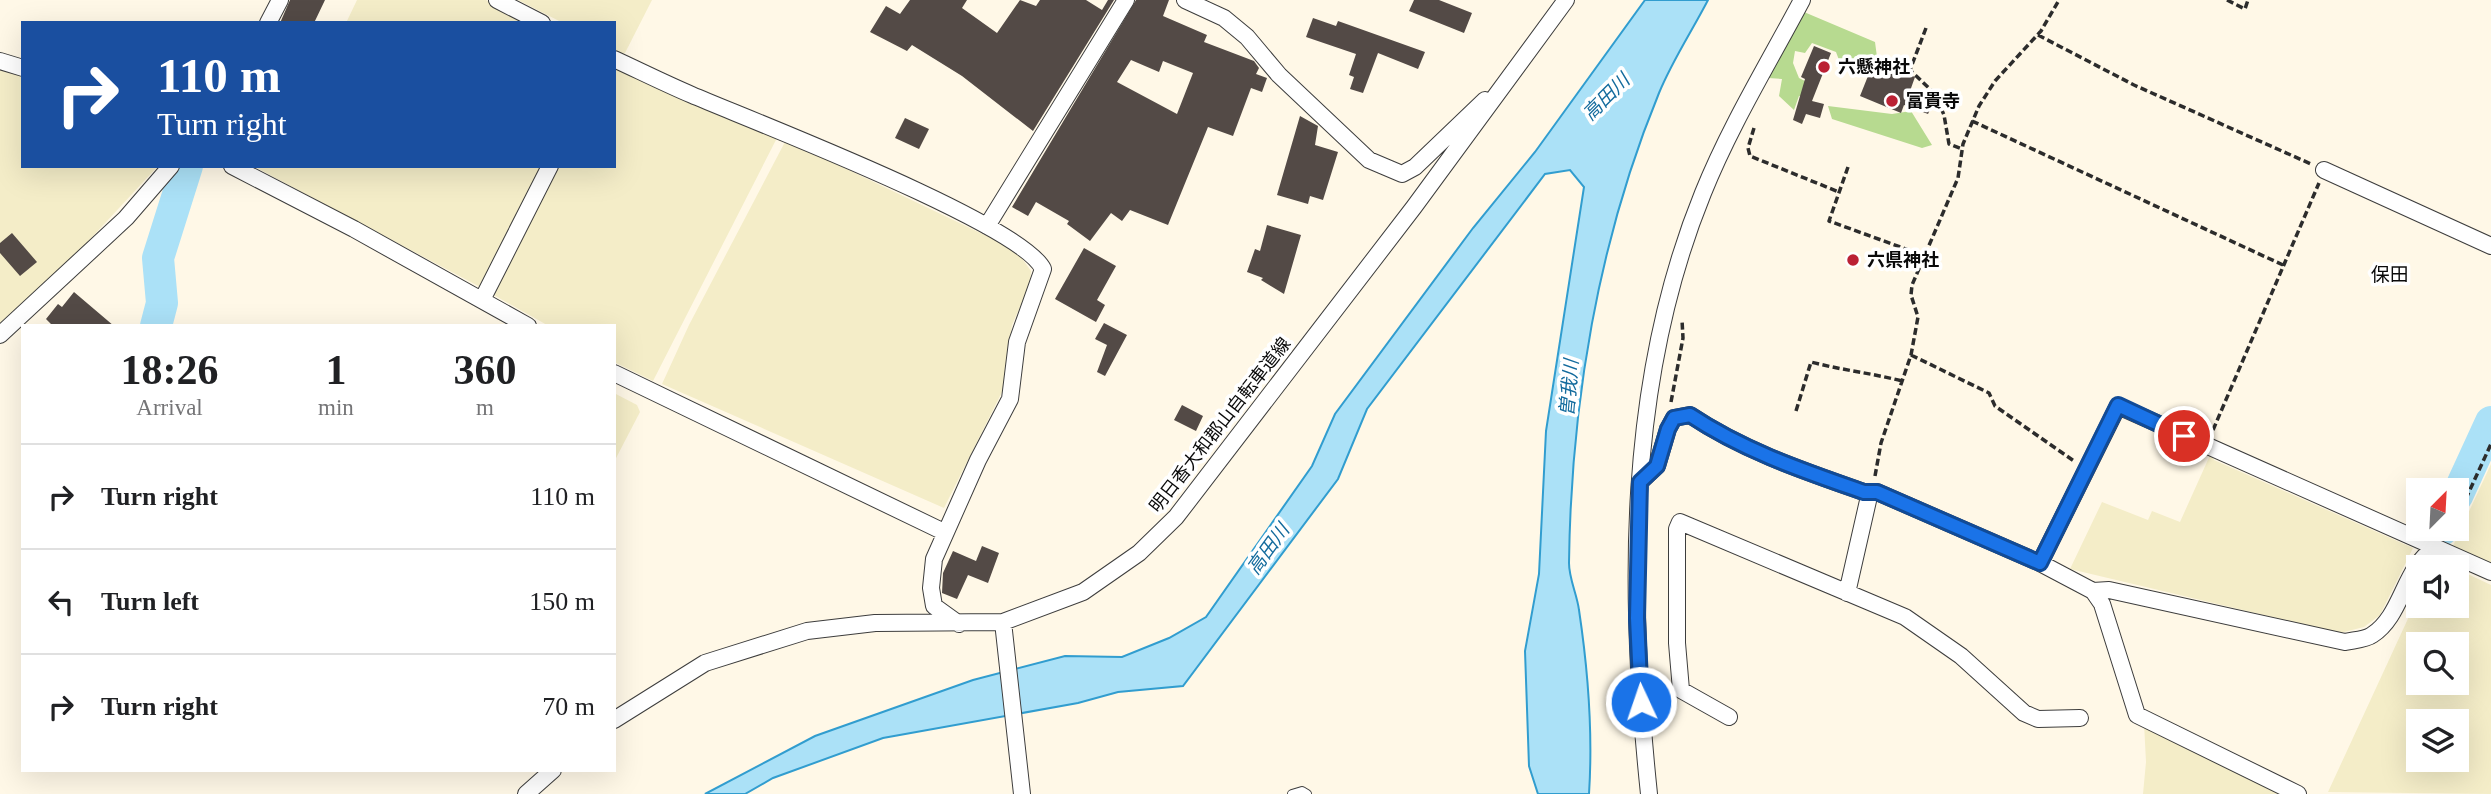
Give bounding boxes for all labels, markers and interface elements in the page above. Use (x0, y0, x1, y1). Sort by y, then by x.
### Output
text: 110 m (157, 48, 281, 103)
icon: right (42, 49, 133, 140)
place label: 六懸神社 (1838, 57, 1910, 77)
marker: 六懸神社 (1816, 59, 1832, 75)
water label: 高田川 (1578, 68, 1635, 125)
place label: 富貴寺 (1906, 91, 1960, 111)
marker: 富貴寺 (1884, 93, 1900, 109)
text: Turn right (157, 106, 287, 142)
place label: 六県神社 (1867, 250, 1939, 270)
marker: 六県神社 (1845, 252, 1861, 268)
district label: 保田 (2371, 264, 2409, 285)
street label: 明日香大和郡山自転車道線 (1146, 334, 1294, 516)
text: 18:26 (121, 347, 219, 393)
text: 1 (325, 347, 346, 393)
text: 360 (453, 347, 516, 393)
water label: 曽我川 (1556, 357, 1582, 417)
text: Arrival (136, 395, 203, 420)
text: min (318, 395, 354, 420)
text: m (476, 395, 494, 420)
pin (2154, 406, 2214, 466)
icon: arrive (2165, 417, 2203, 455)
icon: right (42, 478, 80, 516)
north arrow (2406, 478, 2469, 541)
map controls (2406, 478, 2469, 772)
text: Turn right (101, 482, 218, 511)
text: 110 m (530, 482, 595, 511)
water label: 高田川 (1243, 518, 1294, 578)
button: sound (2406, 555, 2469, 618)
icon: left (42, 583, 80, 621)
text: Turn left (101, 587, 199, 616)
text: 150 m (529, 587, 595, 616)
button: search (2406, 632, 2469, 695)
position arrow (1604, 665, 1678, 739)
icon: right (42, 688, 80, 726)
text: Turn right (101, 692, 218, 721)
text: 70 m (542, 692, 595, 721)
button: layers (2406, 709, 2469, 772)

